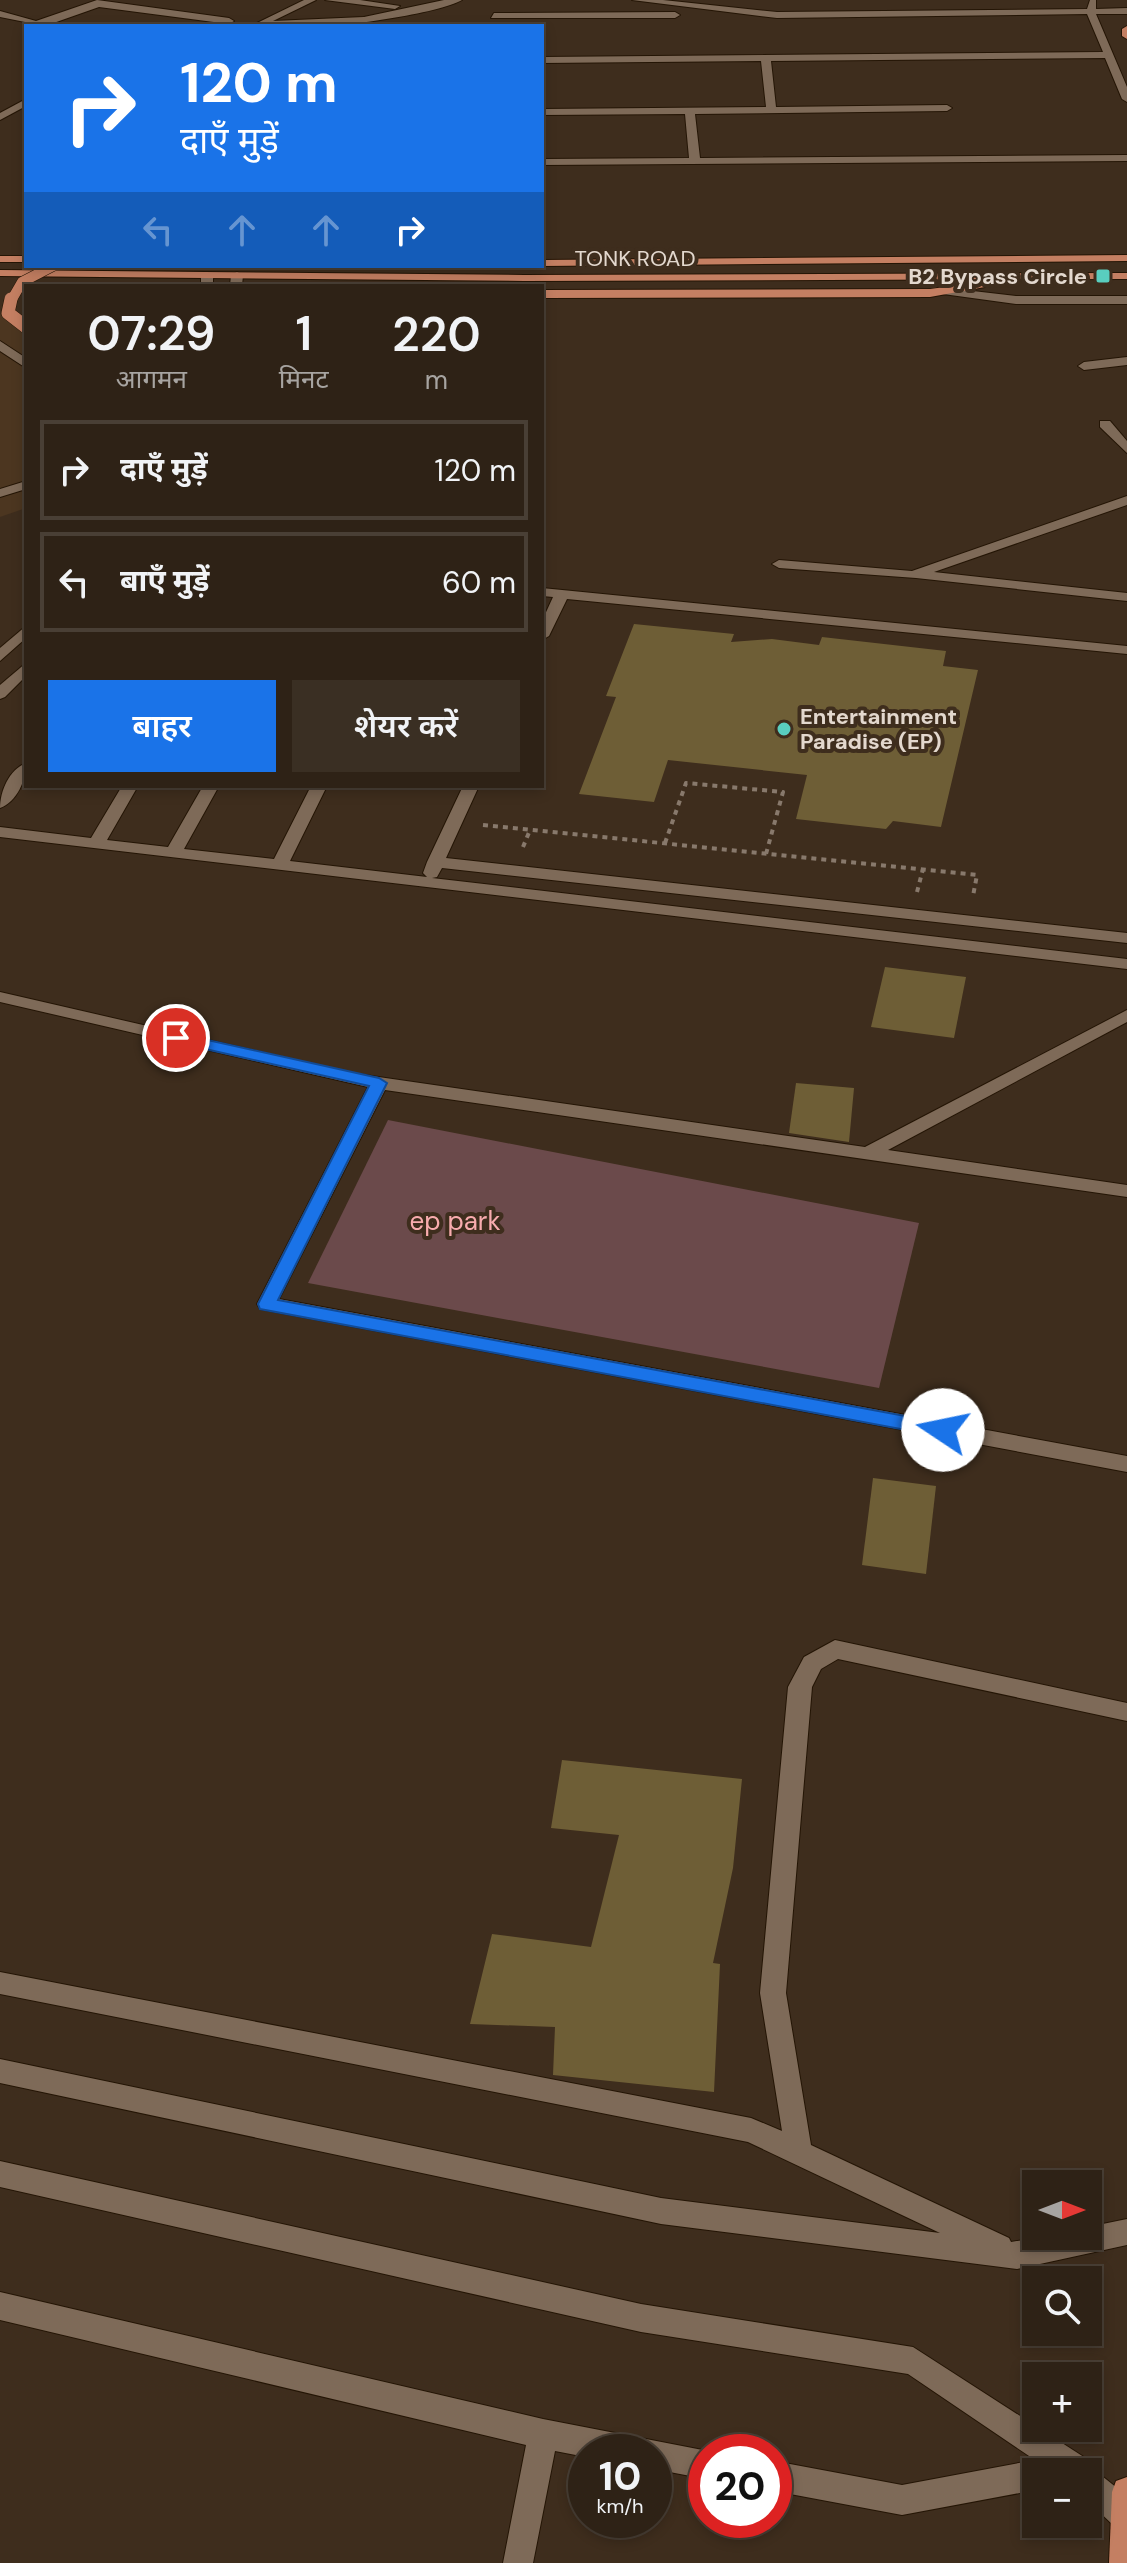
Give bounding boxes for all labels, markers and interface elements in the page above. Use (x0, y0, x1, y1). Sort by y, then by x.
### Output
text: 120 m (180, 46, 338, 119)
icon: right (48, 56, 152, 160)
text: दाएँ मुड़ें (180, 117, 279, 164)
icon: left (136, 208, 180, 252)
icon: ahead (220, 208, 264, 252)
icon: ahead (304, 208, 348, 252)
icon: right (388, 208, 432, 252)
street label: TONK ROAD (574, 244, 696, 273)
place label: B2 Bypass Circle (908, 262, 1087, 291)
marker: B2 Bypass Circle (1094, 267, 1112, 285)
text: 07:29 (87, 302, 215, 365)
text: 1 (295, 302, 312, 365)
text: 220 (392, 303, 481, 366)
text: आगमन (116, 362, 187, 396)
text: मिनट (279, 362, 329, 396)
text: m (425, 363, 448, 397)
icon: right (52, 448, 96, 492)
text: दाएँ मुड़ें (120, 449, 208, 488)
text: 120 m (434, 451, 516, 490)
icon: left (52, 560, 96, 604)
text: बाएँ मुड़ें (120, 561, 209, 600)
text: 60 m (442, 563, 516, 602)
button: बाहर (48, 680, 276, 772)
button: शेयर करें (292, 680, 520, 772)
place label: Entertainment Paradise (EP) (800, 702, 957, 756)
marker: Entertainment Paradise (EP) (775, 720, 793, 738)
pin (142, 1004, 210, 1072)
icon: arrive (154, 1016, 198, 1060)
park label: ep park (409, 1204, 501, 1238)
position arrow (901, 1388, 985, 1472)
north arrow (1022, 2170, 1102, 2250)
map controls (1022, 2170, 1102, 2538)
button: search (1022, 2266, 1102, 2346)
button: + (1022, 2362, 1102, 2442)
speed limit sign: 20 (688, 2434, 792, 2538)
text: 10 (599, 2450, 641, 2502)
button: − (1022, 2458, 1102, 2538)
text: km/h (596, 2493, 644, 2519)

